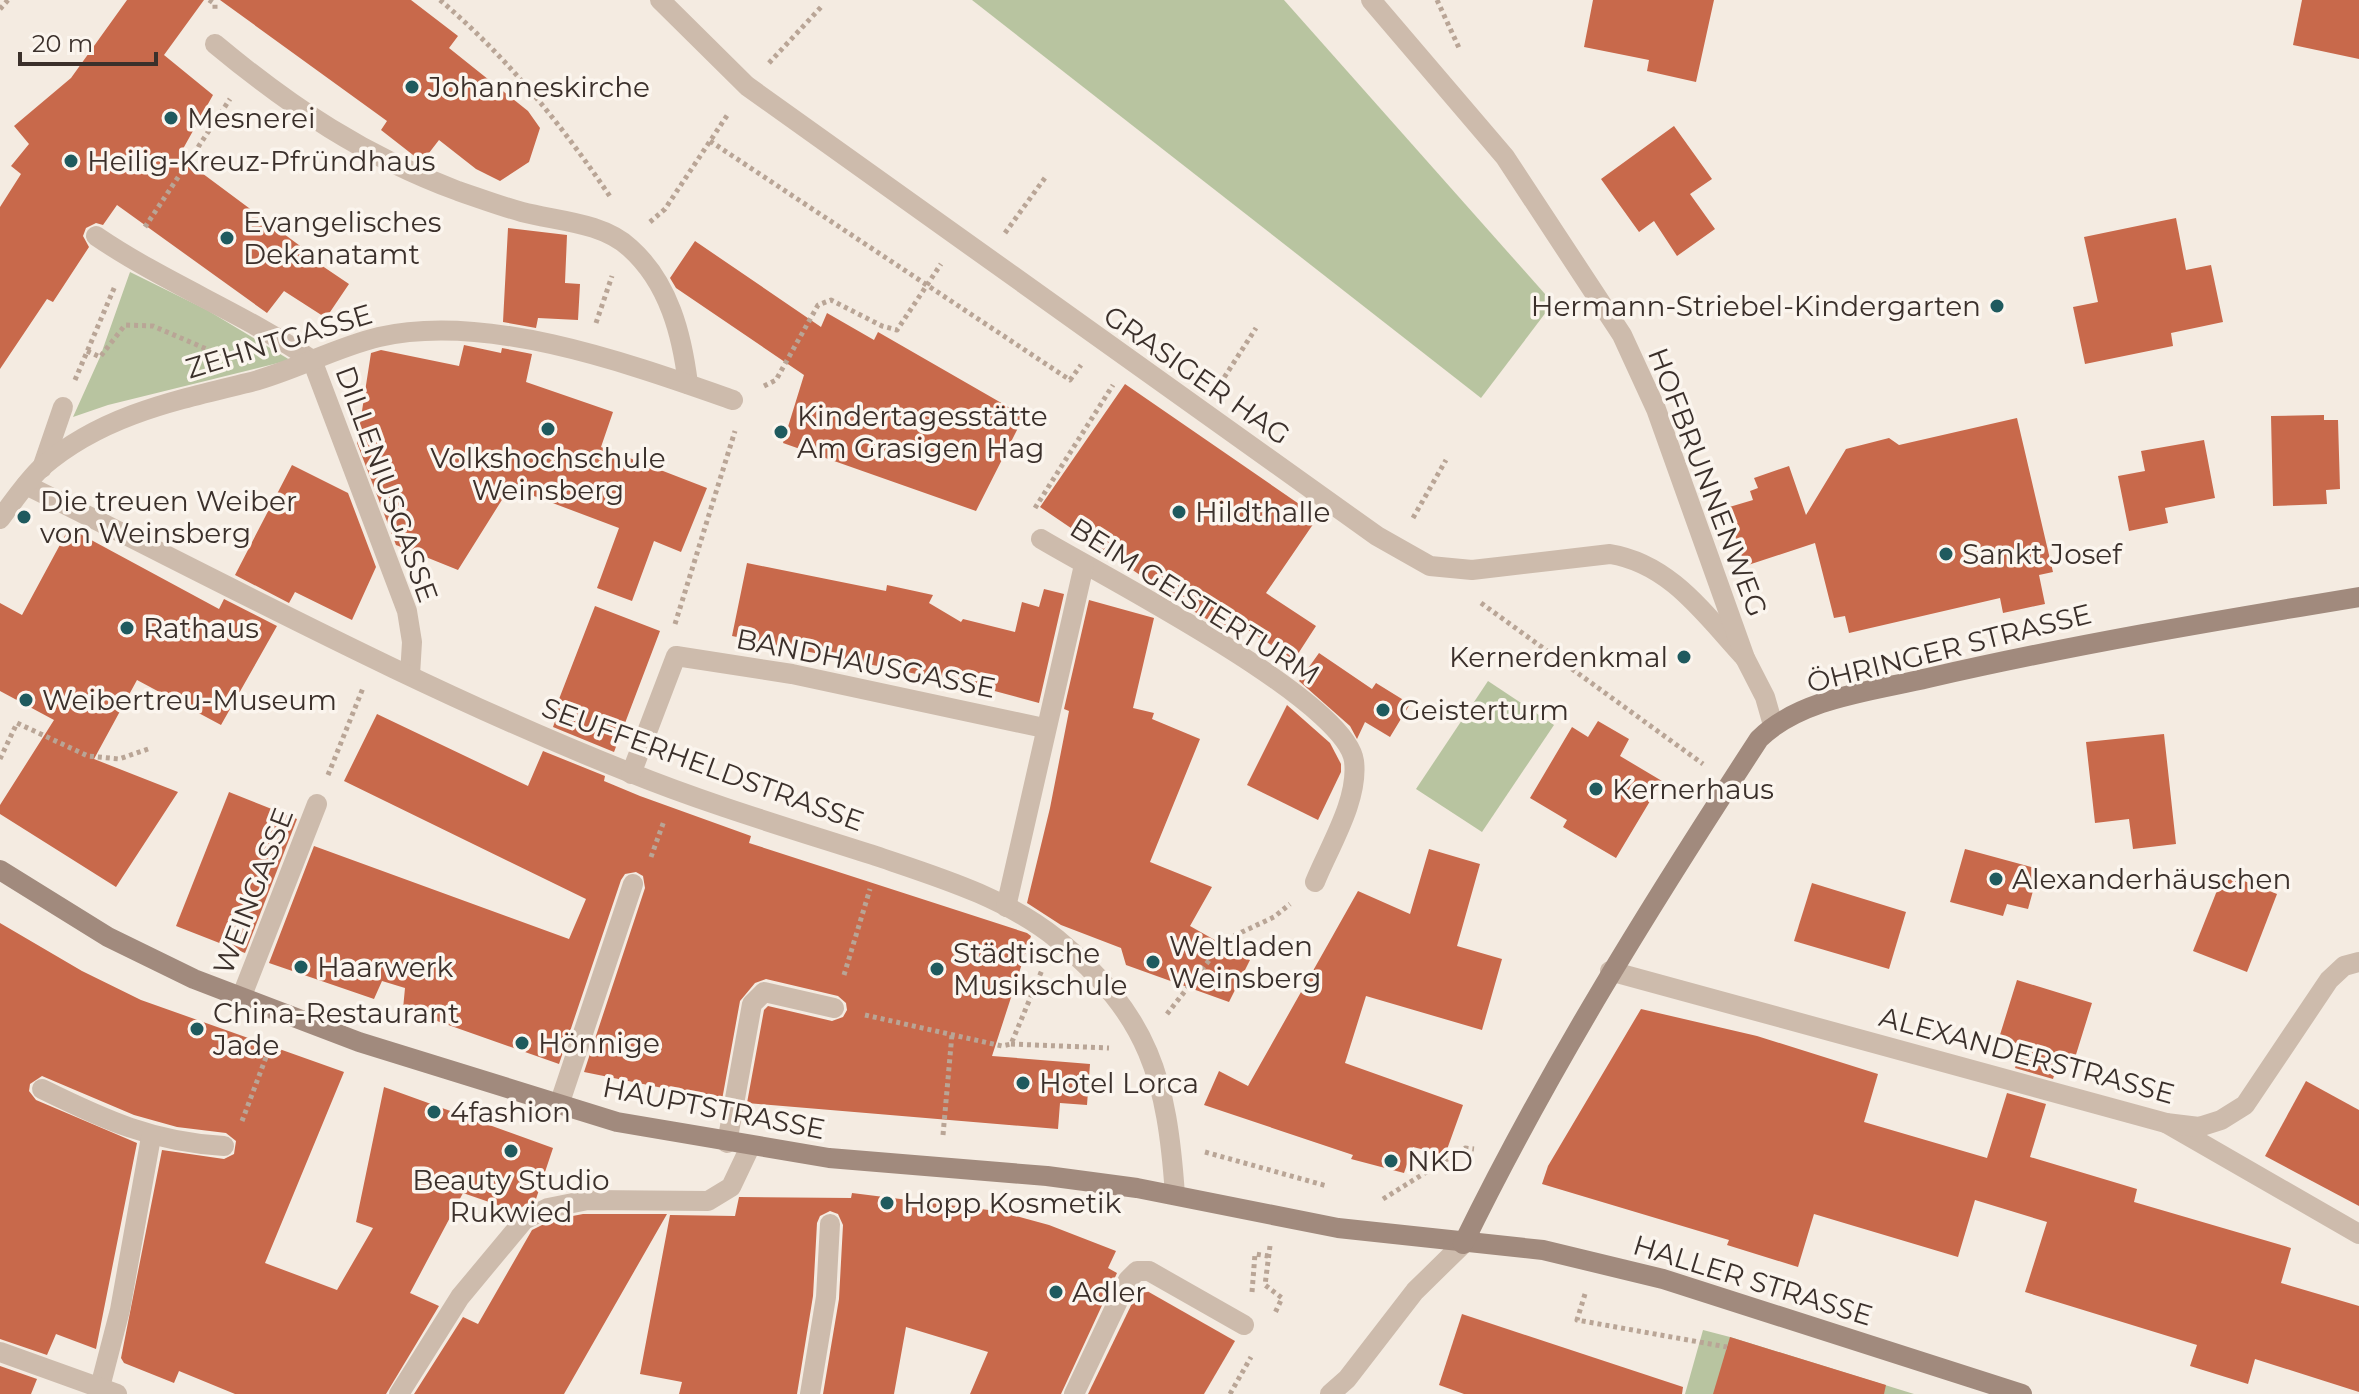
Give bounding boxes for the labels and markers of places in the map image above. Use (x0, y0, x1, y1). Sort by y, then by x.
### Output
place label: Johanneskirche (427, 70, 650, 104)
marker: Johanneskirche (403, 78, 421, 96)
place label: Mesnerei (187, 101, 315, 135)
marker: Mesnerei (162, 109, 180, 127)
place label: Heilig-Kreuz-Pfründhaus (87, 144, 435, 178)
marker: Heilig-Kreuz-Pfründhaus (62, 152, 80, 170)
place label: Evangelisches Dekanatamt (243, 205, 441, 271)
marker: Evangelisches Dekanatamt (218, 229, 236, 247)
place label: Hermann-Striebel-Kindergarten (1531, 289, 1981, 323)
marker: Hermann-Striebel-Kindergarten (1988, 297, 2006, 315)
place label: Kindertagesstätte Am Grasigen Hag (797, 399, 1048, 465)
marker: Volkshochschule Weinsberg (539, 420, 557, 438)
marker: Kindertagesstätte Am Grasigen Hag (772, 423, 790, 441)
place label: Volkshochschule Weinsberg (430, 441, 666, 507)
place label: Die treuen Weiber von Weinsberg (40, 484, 297, 550)
place label: Hildthalle (1195, 495, 1330, 529)
marker: Hildthalle (1170, 503, 1188, 521)
marker: Die treuen Weiber von Weinsberg (15, 508, 33, 526)
place label: Sankt Josef (1962, 537, 2123, 571)
marker: Sankt Josef (1937, 545, 1955, 563)
place label: Rathaus (143, 611, 259, 645)
marker: Rathaus (118, 619, 136, 637)
place label: Kernerdenkmal (1449, 640, 1668, 674)
marker: Kernerdenkmal (1675, 648, 1693, 666)
place label: Weibertreu-Museum (42, 683, 337, 717)
marker: Weibertreu-Museum (17, 691, 35, 709)
place label: Geisterturm (1399, 693, 1569, 727)
marker: Geisterturm (1374, 701, 1392, 719)
place label: Kernerhaus (1612, 772, 1774, 806)
marker: Kernerhaus (1587, 780, 1605, 798)
place label: Alexanderhäuschen (2012, 862, 2291, 896)
marker: Alexanderhäuschen (1987, 870, 2005, 888)
place label: Weltladen Weinsberg (1169, 929, 1322, 995)
place label: Städtische Musikschule (953, 936, 1127, 1002)
place label: Haarwerk (317, 950, 454, 984)
marker: Weltladen Weinsberg (1144, 953, 1162, 971)
marker: Haarwerk (292, 958, 310, 976)
marker: Städtische Musikschule (928, 960, 946, 978)
place label: China-Restaurant Jade (212, 996, 459, 1062)
marker: China-Restaurant Jade (188, 1020, 206, 1038)
place label: Hönnige (538, 1026, 660, 1060)
marker: Hönnige (513, 1034, 531, 1052)
place label: Hotel Lorca (1039, 1066, 1199, 1100)
marker: Hotel Lorca (1014, 1074, 1032, 1092)
place label: 4fashion (450, 1095, 571, 1129)
marker: 4fashion (425, 1103, 443, 1121)
marker: Beauty Studio Rukwied (502, 1142, 520, 1160)
place label: NKD (1407, 1144, 1473, 1178)
marker: NKD (1382, 1152, 1400, 1170)
place label: Beauty Studio Rukwied (412, 1163, 610, 1229)
place label: Hopp Kosmetik (903, 1186, 1122, 1220)
marker: Hopp Kosmetik (878, 1194, 896, 1212)
place label: Adler (1072, 1275, 1147, 1309)
marker: Adler (1047, 1283, 1065, 1301)

